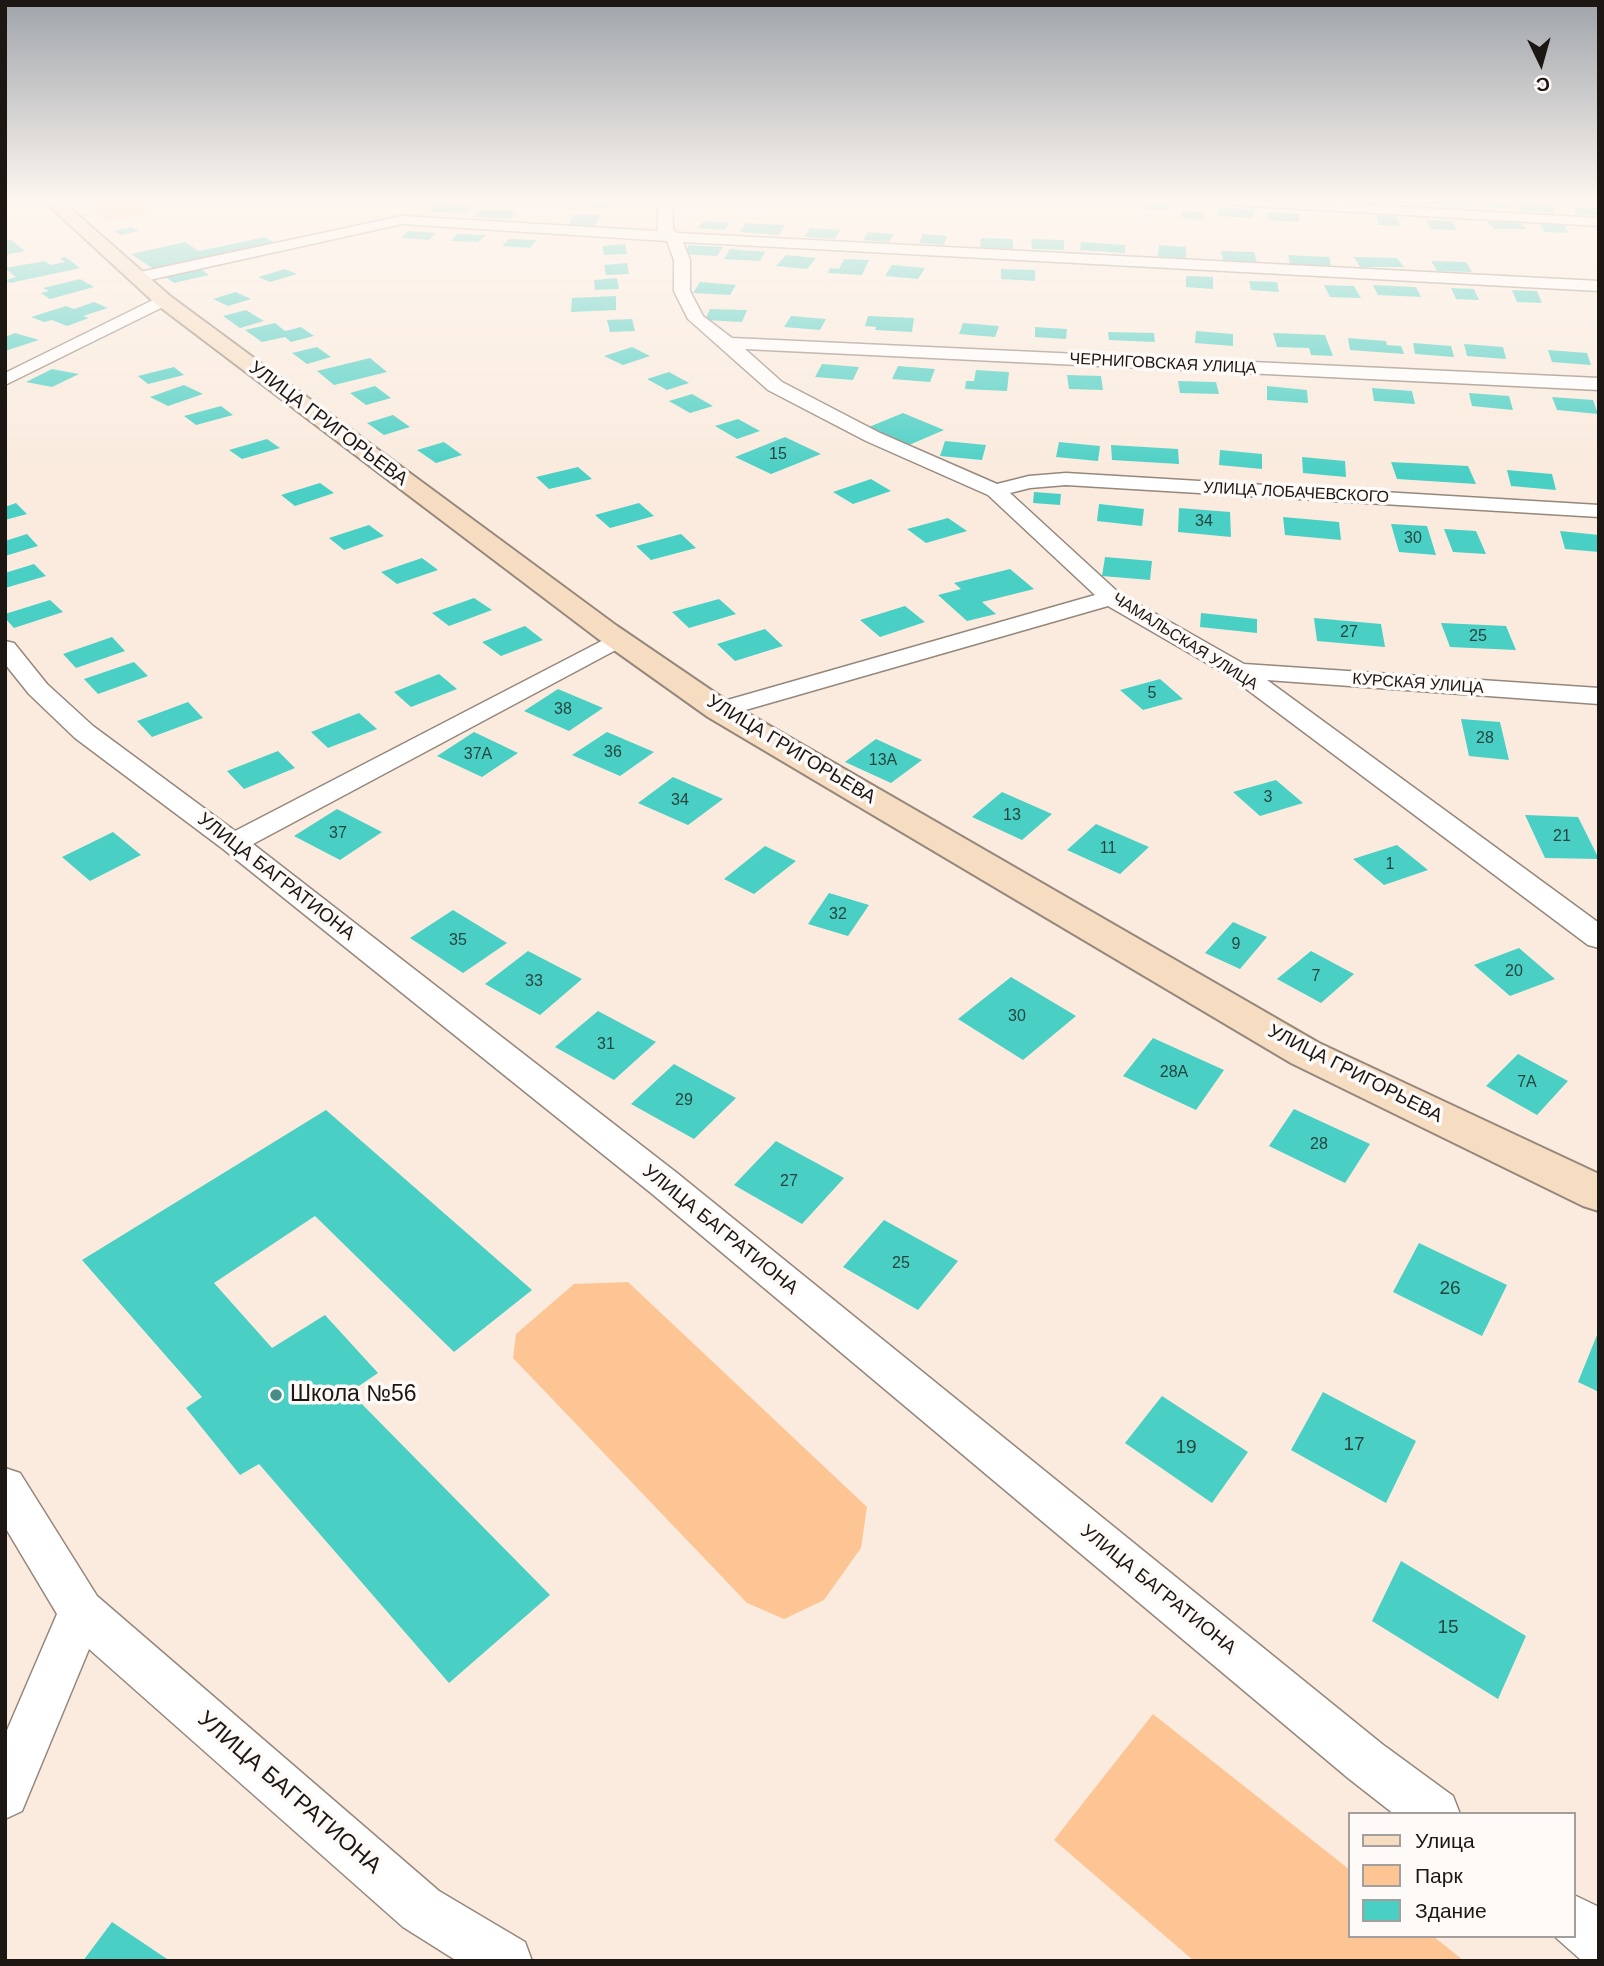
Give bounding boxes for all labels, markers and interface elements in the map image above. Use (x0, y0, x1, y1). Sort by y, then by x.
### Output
north arrow (1506, 28, 1576, 98)
text: С (1535, 73, 1551, 95)
street label: ЧЕРНИГОВСКАЯ УЛИЦА (1069, 350, 1257, 378)
street label: УЛИЦА ГРИГОРЬЕВА (244, 357, 412, 491)
house number: 15 (769, 445, 787, 465)
street label: УЛИЦА ЛОБАЧЕВСКОГО (1203, 479, 1389, 507)
house number: 34 (1195, 512, 1213, 532)
house number: 30 (1404, 529, 1422, 549)
street label: ЧАМАЛЬСКАЯ УЛИЦА (1109, 589, 1261, 695)
house number: 27 (1340, 623, 1358, 643)
house number: 25 (1469, 627, 1487, 647)
street label: КУРСКАЯ УЛИЦА (1352, 670, 1484, 698)
house number: 5 (1148, 684, 1156, 704)
street label: УЛИЦА ГРИГОРЬЕВА (703, 691, 879, 809)
house number: 38 (554, 700, 572, 720)
house number: 28 (1476, 729, 1494, 749)
house number: 36 (604, 743, 622, 763)
house number: 37А (464, 745, 492, 765)
house number: 13А (869, 751, 897, 771)
house number: 3 (1264, 788, 1272, 808)
house number: 34 (671, 791, 689, 811)
house number: 13 (1003, 806, 1021, 826)
street label: УЛИЦА БАГРАТИОНА (193, 808, 359, 946)
house number: 37 (329, 824, 347, 844)
house number: 21 (1553, 827, 1571, 847)
house number: 11 (1100, 839, 1116, 859)
house number: 1 (1386, 855, 1394, 875)
house number: 32 (829, 905, 847, 925)
house number: 35 (449, 931, 467, 951)
house number: 9 (1232, 935, 1240, 955)
house number: 20 (1505, 962, 1523, 982)
house number: 7 (1312, 967, 1320, 987)
house number: 33 (525, 972, 543, 992)
house number: 30 (1008, 1007, 1026, 1027)
street label: УЛИЦА ГРИГОРЬЕВА (1264, 1020, 1446, 1128)
house number: 31 (597, 1035, 615, 1055)
house number: 28А (1160, 1063, 1188, 1083)
house number: 7А (1517, 1073, 1537, 1093)
house number: 29 (675, 1091, 693, 1111)
house number: 28 (1310, 1135, 1328, 1155)
street label: УЛИЦА БАГРАТИОНА (638, 1160, 802, 1300)
house number: 27 (780, 1172, 798, 1192)
house number: 25 (892, 1254, 910, 1274)
house number: 26 (1439, 1278, 1461, 1300)
place label: Школа №56 (290, 1381, 417, 1409)
marker: Школа №56 (268, 1387, 284, 1403)
house number: 17 (1343, 1434, 1365, 1456)
house number: 19 (1175, 1437, 1197, 1459)
street label: УЛИЦА БАГРАТИОНА (1076, 1520, 1240, 1660)
house number: 15 (1437, 1617, 1459, 1639)
street label: УЛИЦА БАГРАТИОНА (192, 1706, 386, 1880)
legend (1348, 1812, 1576, 1938)
text: Улица (1415, 1829, 1475, 1852)
text: Парк (1415, 1864, 1463, 1887)
text: Здание (1415, 1899, 1487, 1922)

